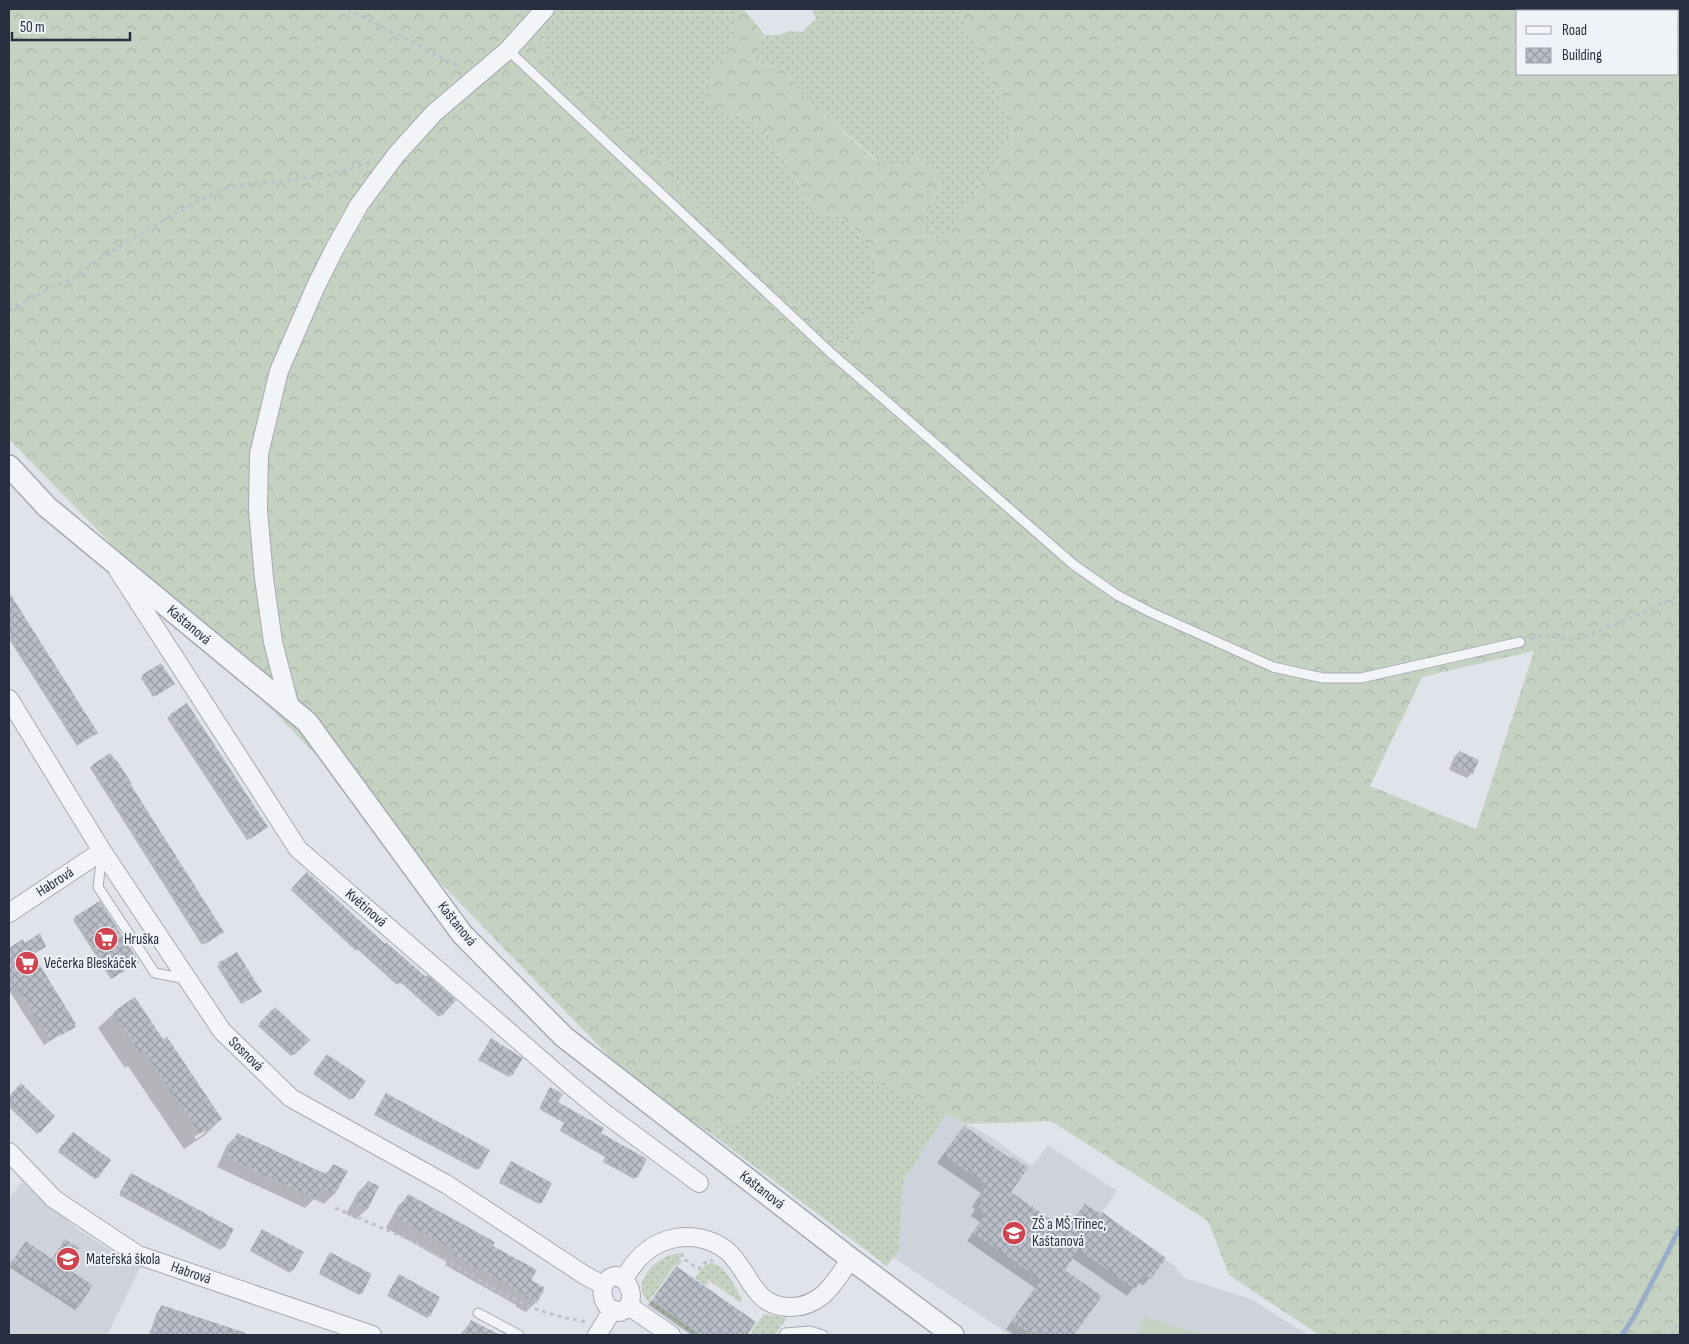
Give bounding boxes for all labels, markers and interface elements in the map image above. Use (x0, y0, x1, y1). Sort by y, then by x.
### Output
scale bar (12, 10, 130, 42)
legend (1516, 10, 1679, 75)
text: 50 m (20, 18, 45, 37)
text: Road (1562, 21, 1587, 40)
text: Building (1562, 46, 1602, 65)
street label: Kaštanová (163, 601, 215, 649)
street label: Habrová (33, 863, 78, 901)
street label: Květinová (341, 885, 391, 931)
street label: Kaštanová (433, 898, 481, 950)
supermarket icon: Hruška (93, 926, 119, 952)
place label: Hruška (124, 930, 159, 949)
supermarket icon: Večerka Bleskáček (14, 950, 40, 976)
place label: Večerka Bleskáček (44, 954, 137, 973)
street label: Sosnová (224, 1033, 268, 1076)
street label: Kaštanová (736, 1166, 789, 1214)
place label: ZŠ a MŠ Třinec, Kaštanová (1032, 1215, 1106, 1251)
school or university icon: ZŠ a MŠ Třinec, Kaštanová (1001, 1220, 1027, 1246)
school or university icon: Mateřská škola (55, 1246, 81, 1272)
place label: Mateřská škola (86, 1250, 160, 1269)
street label: Habrová (168, 1257, 214, 1289)

